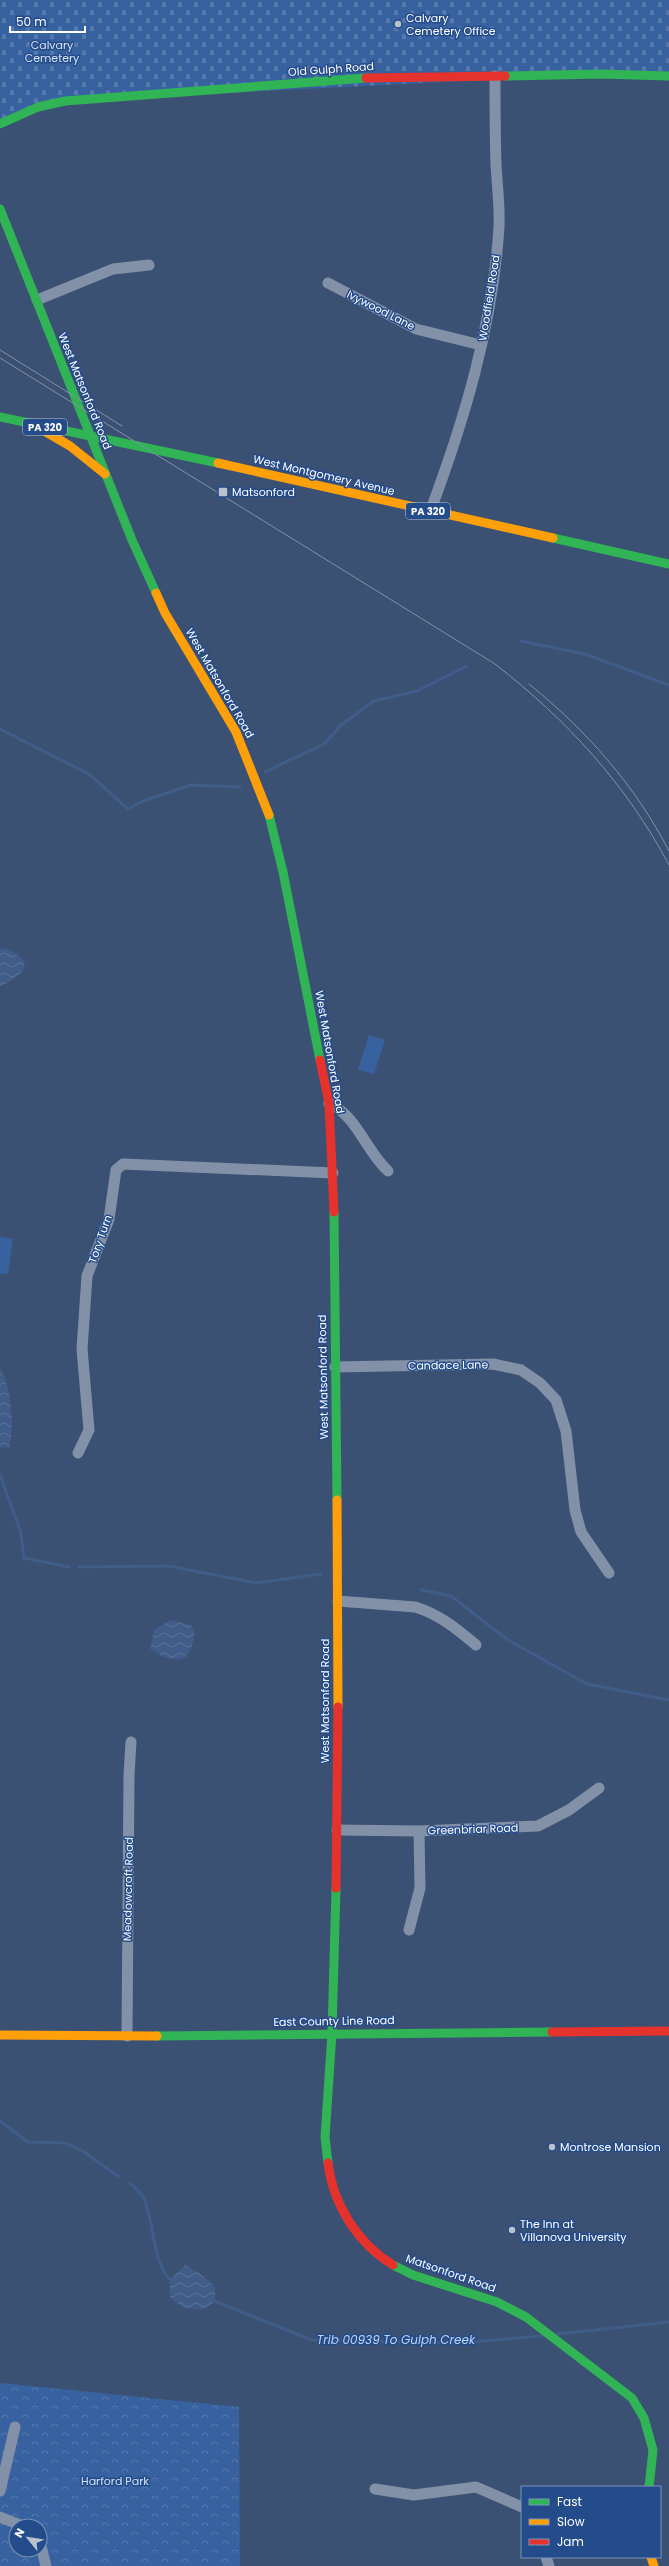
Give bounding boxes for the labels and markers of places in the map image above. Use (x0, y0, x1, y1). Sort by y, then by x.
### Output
place label: Calvary Cemetery Office (406, 10, 496, 39)
marker: Calvary Cemetery Office (393, 19, 403, 29)
place label: Matsonford (232, 484, 295, 500)
marker: Matsonford (217, 486, 229, 498)
place label: Montrose Mansion (560, 2139, 661, 2155)
marker: Montrose Mansion (547, 2142, 557, 2152)
place label: The Inn at Villanova University (520, 2216, 627, 2245)
marker: The Inn at Villanova University (507, 2225, 517, 2235)

